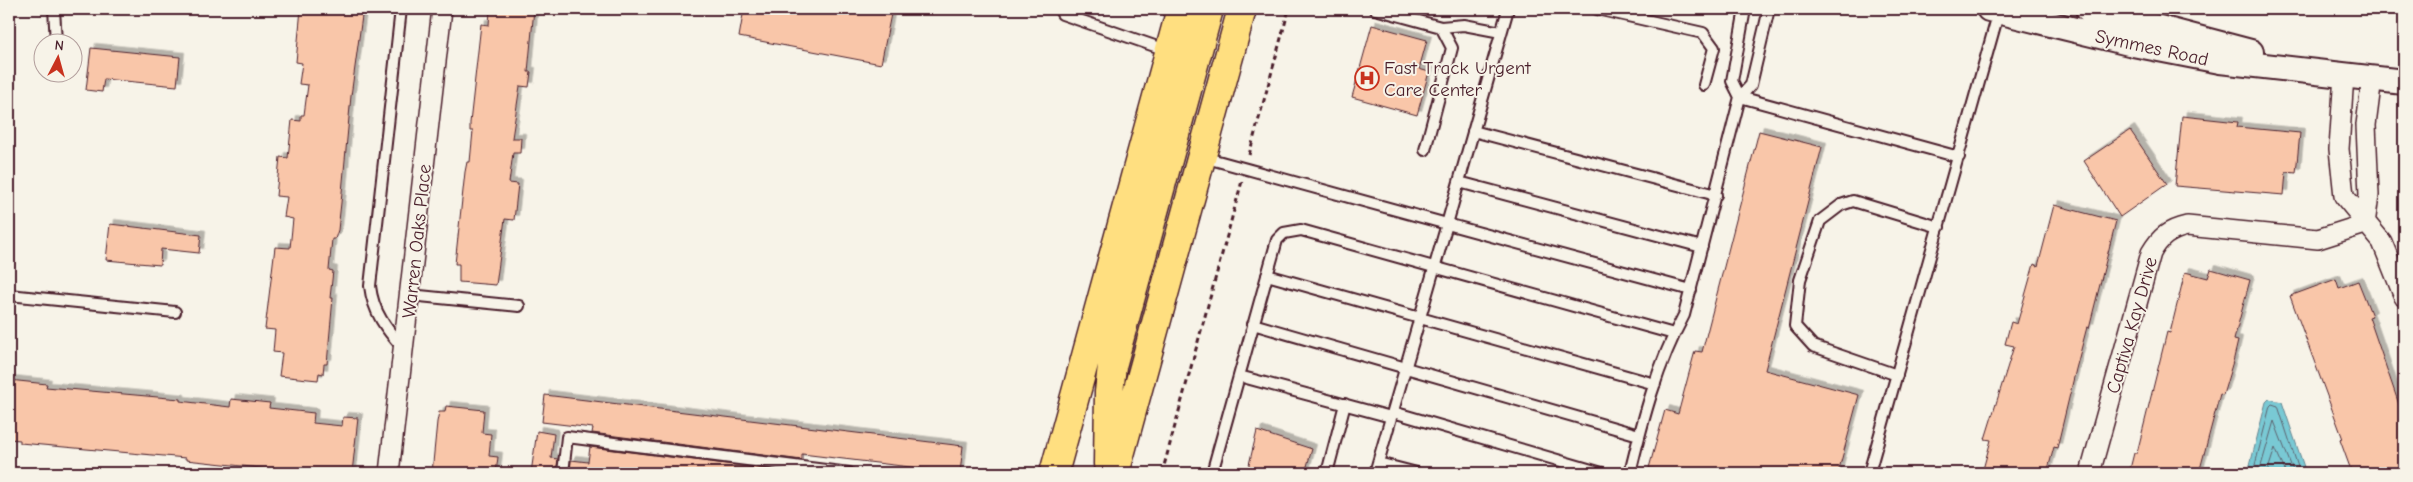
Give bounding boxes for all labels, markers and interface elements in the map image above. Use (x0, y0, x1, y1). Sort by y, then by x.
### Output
street label: Symmes Road (2093, 25, 2210, 71)
north arrow (32, 32, 82, 82)
text: N (54, 37, 65, 54)
place label: Fast Track Urgent Care Center (1384, 57, 1531, 101)
hospital icon: Fast Track Urgent Care Center (1354, 65, 1380, 91)
street label: Warren Oaks Place (398, 163, 436, 319)
street label: Captiva Kay Drive (2102, 254, 2162, 396)

